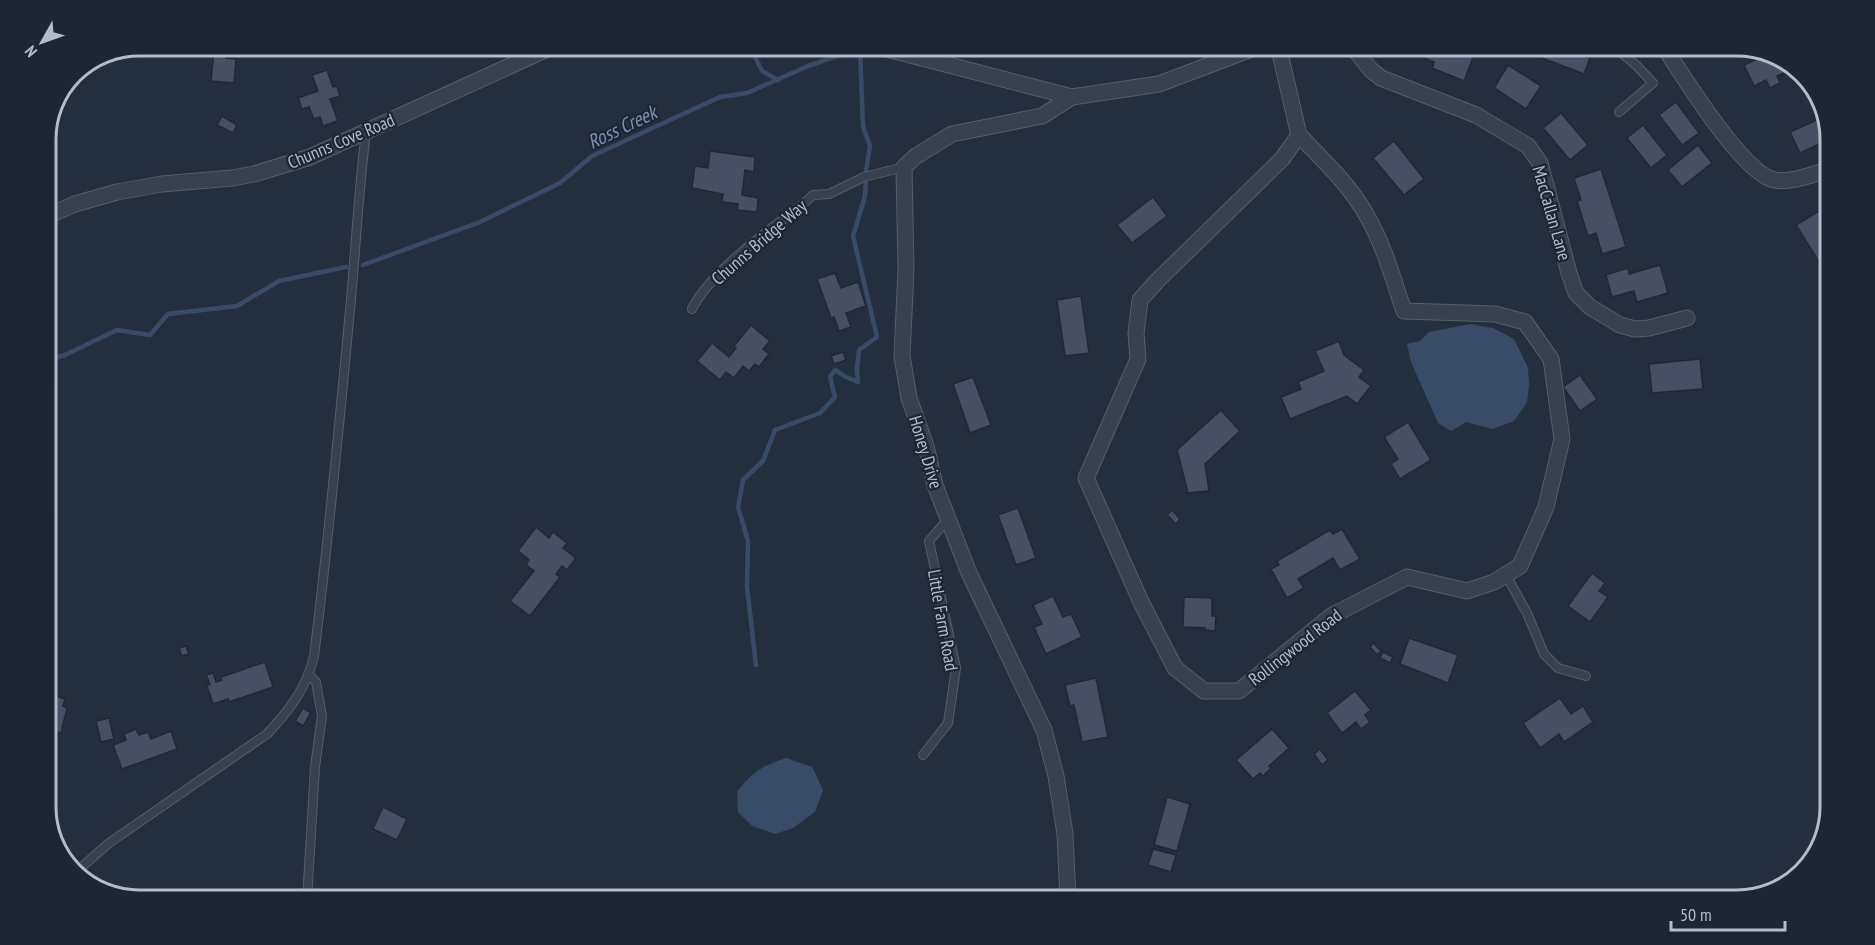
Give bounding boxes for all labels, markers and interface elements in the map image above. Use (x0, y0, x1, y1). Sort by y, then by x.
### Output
north arrow (12, 12, 72, 72)
text: N (20, 42, 41, 61)
water label: Ross Creek (583, 98, 663, 155)
street label: Chunns Cove Road (284, 108, 398, 174)
street label: MacCallan Lane (1528, 163, 1576, 263)
street label: Chunns Bridge Way (707, 194, 812, 290)
street label: Honey Drive (904, 413, 948, 491)
street label: Little Farm Road (923, 568, 963, 672)
street label: Rollingwood Road (1244, 603, 1346, 691)
scale bar (1671, 894, 1785, 932)
text: 50 m (1680, 903, 1712, 926)

